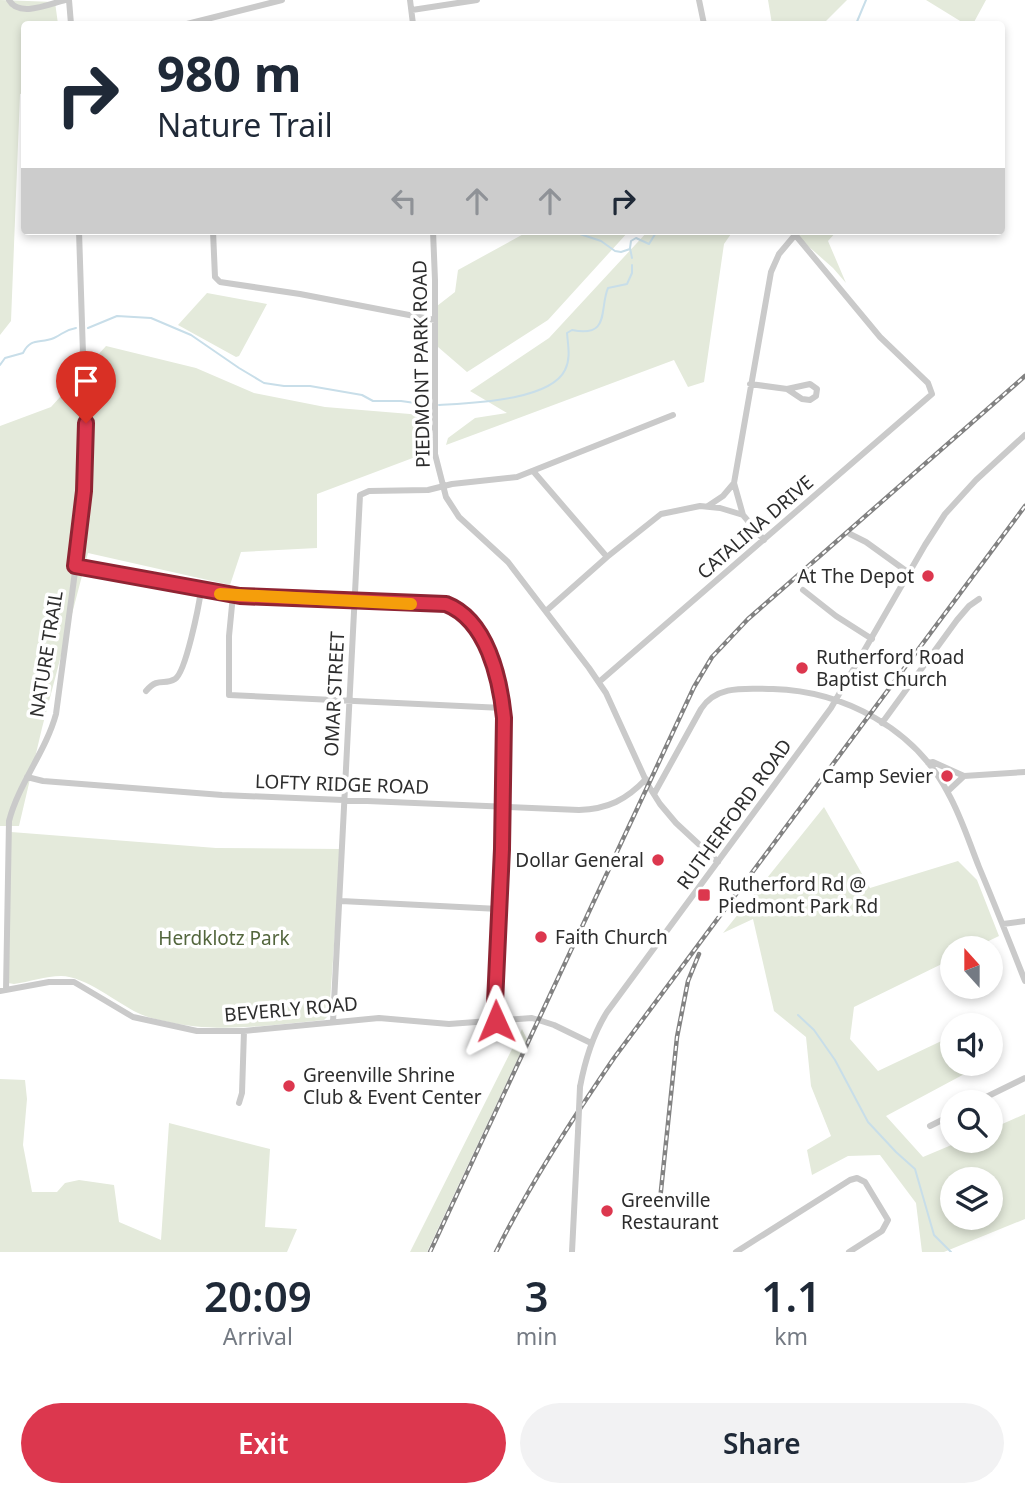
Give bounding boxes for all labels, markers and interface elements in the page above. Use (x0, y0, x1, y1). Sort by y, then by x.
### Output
text: 980 m (157, 40, 302, 106)
icon: right (42, 49, 133, 140)
text: Nature Trail (157, 103, 333, 146)
icon: left (385, 182, 423, 220)
icon: ahead (458, 182, 496, 220)
icon: ahead (531, 182, 569, 220)
icon: right (604, 182, 642, 220)
street label: PIEDMONT PARK ROAD (406, 260, 436, 468)
pin (56, 351, 116, 423)
icon: arrive (67, 362, 105, 400)
street label: CATALINA DRIVE (691, 469, 819, 585)
place label: At The Depot (797, 563, 914, 589)
marker: At The Depot (920, 568, 936, 584)
street label: NATURE TRAIL (23, 589, 69, 719)
street label: OMAR STREET (318, 630, 350, 757)
place label: Rutherford Road Baptist Church (816, 644, 965, 692)
marker: Rutherford Road Baptist Church (794, 660, 810, 676)
street label: RUTHERFORD ROAD (670, 733, 798, 895)
place label: Camp Sevier (822, 763, 933, 789)
street label: LOFTY RIDGE ROAD (254, 768, 430, 800)
marker: Camp Sevier (939, 768, 955, 784)
place label: Dollar General (515, 847, 644, 873)
marker: Dollar General (650, 852, 666, 868)
place label: Rutherford Rd @ Piedmont Park Rd (718, 871, 878, 919)
marker: Rutherford Rd @ Piedmont Park Rd (696, 887, 712, 903)
place label: Faith Church (555, 924, 668, 950)
park label: Herdklotz Park (158, 925, 290, 951)
marker: Faith Church (533, 929, 549, 945)
north arrow (940, 936, 1003, 999)
map controls (940, 936, 1003, 1230)
position arrow (459, 984, 533, 1058)
street label: BEVERLY ROAD (223, 990, 359, 1028)
button: sound (940, 1013, 1003, 1076)
place label: Greenville Shrine Club & Event Center (303, 1062, 482, 1110)
marker: Greenville Shrine Club & Event Center (281, 1078, 297, 1094)
button: search (940, 1090, 1003, 1153)
button: layers (940, 1167, 1003, 1230)
place label: Greenville Restaurant (621, 1187, 719, 1235)
marker: Greenville Restaurant (599, 1203, 615, 1219)
text: 20:09 (204, 1267, 312, 1324)
text: 3 (525, 1267, 549, 1324)
text: 1.1 (761, 1267, 821, 1324)
text: Arrival (223, 1320, 293, 1352)
text: min (516, 1320, 557, 1352)
text: km (774, 1320, 808, 1352)
button: Exit (21, 1403, 506, 1483)
button: Share (520, 1403, 1004, 1483)

